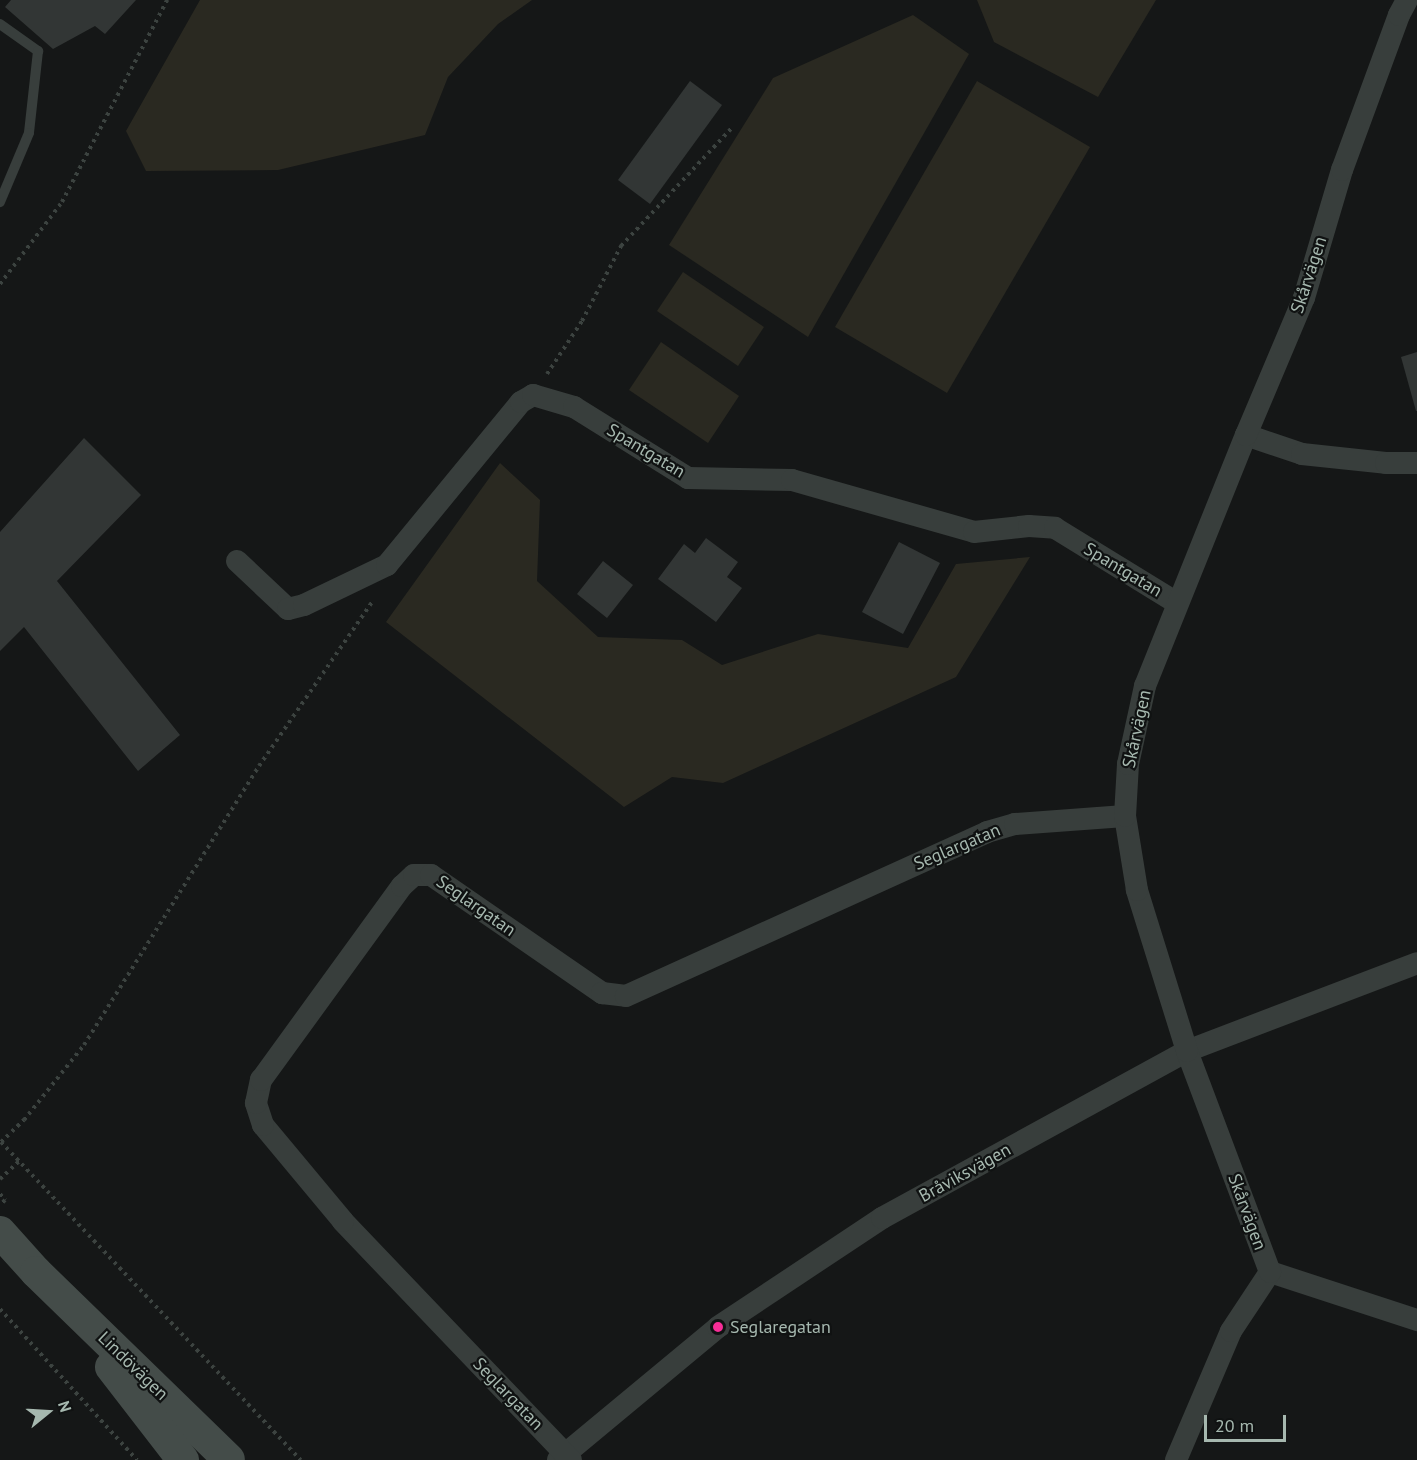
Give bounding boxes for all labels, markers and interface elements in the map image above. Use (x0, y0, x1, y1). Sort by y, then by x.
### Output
street label: Skårvägen (1286, 234, 1332, 316)
street label: Spantgatan (603, 419, 689, 483)
street label: Spantgatan (1080, 538, 1166, 602)
street label: Skårvägen (1118, 688, 1156, 770)
street label: Seglargatan (910, 819, 1004, 875)
street label: Seglargatan (432, 871, 520, 941)
street label: Bråviksvägen (915, 1139, 1015, 1207)
street label: Skårvägen (1223, 1171, 1271, 1253)
place label: Seglaregatan (730, 1316, 831, 1338)
marker: Seglaregatan (711, 1320, 725, 1334)
street label: Lindövägen (93, 1327, 173, 1405)
street label: Seglargatan (468, 1353, 548, 1435)
north arrow (18, 1382, 78, 1442)
text: N (54, 1398, 76, 1415)
scale bar (1207, 1403, 1290, 1441)
text: 20 m (1215, 1414, 1254, 1437)

